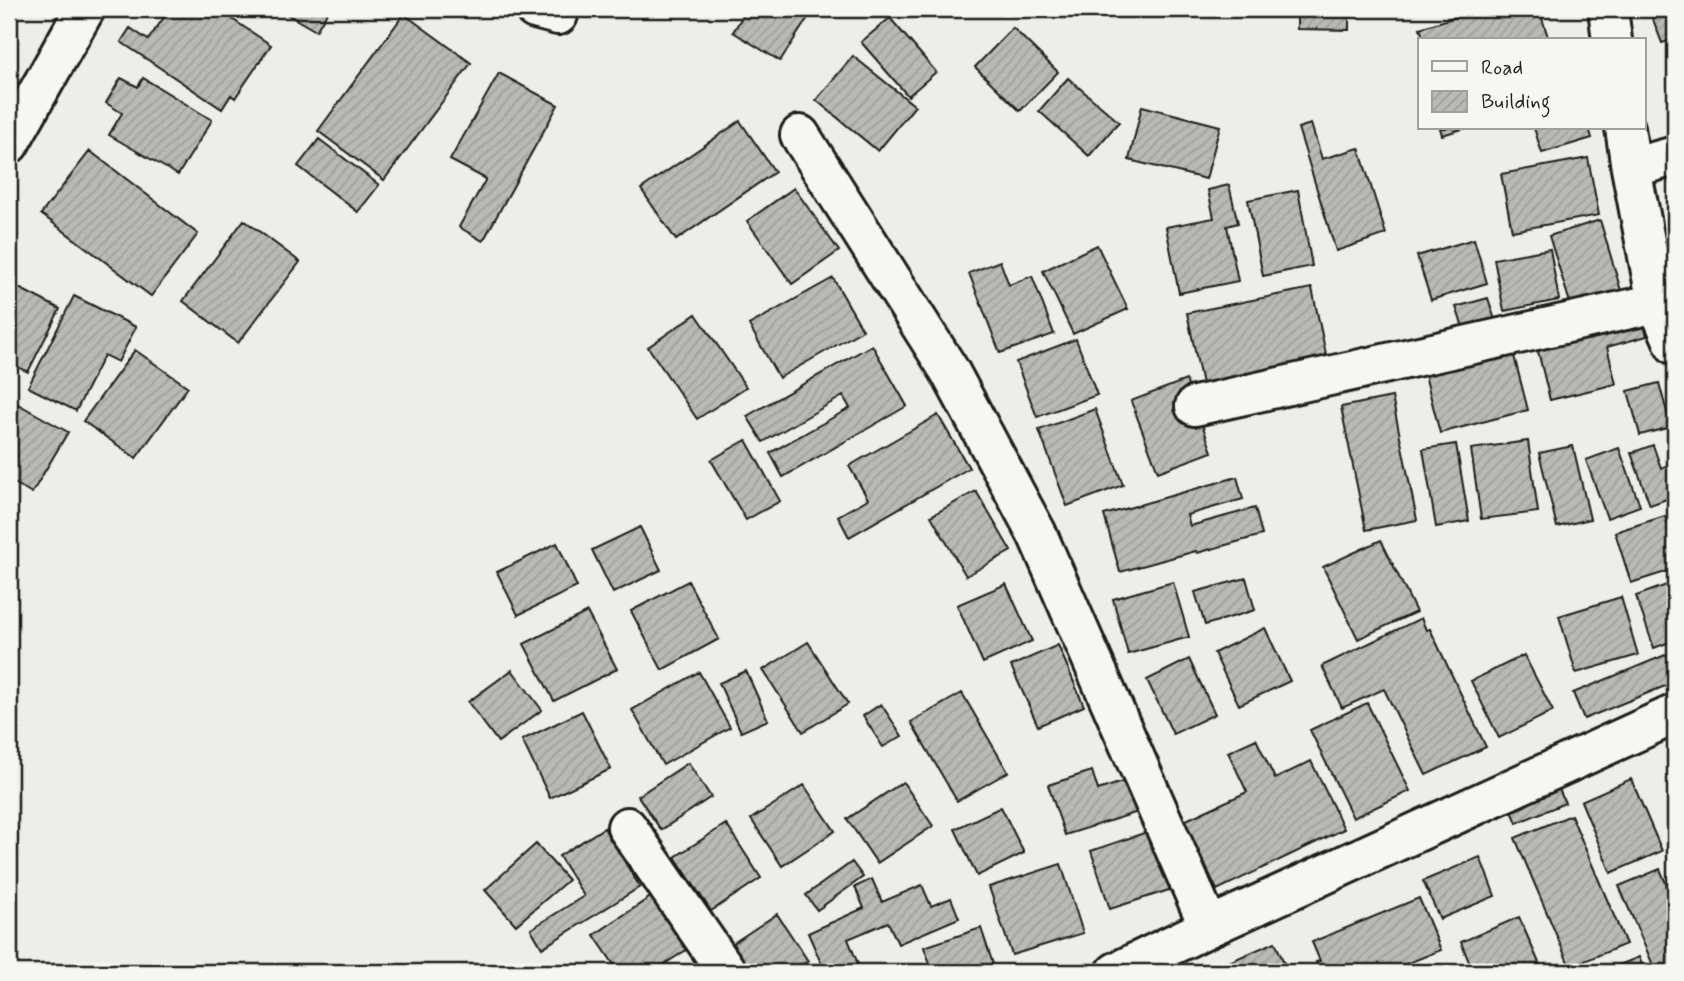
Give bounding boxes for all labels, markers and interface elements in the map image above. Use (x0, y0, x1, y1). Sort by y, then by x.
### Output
legend (1418, 38, 1646, 130)
text: Road (1481, 54, 1523, 82)
text: Building (1481, 88, 1551, 118)

